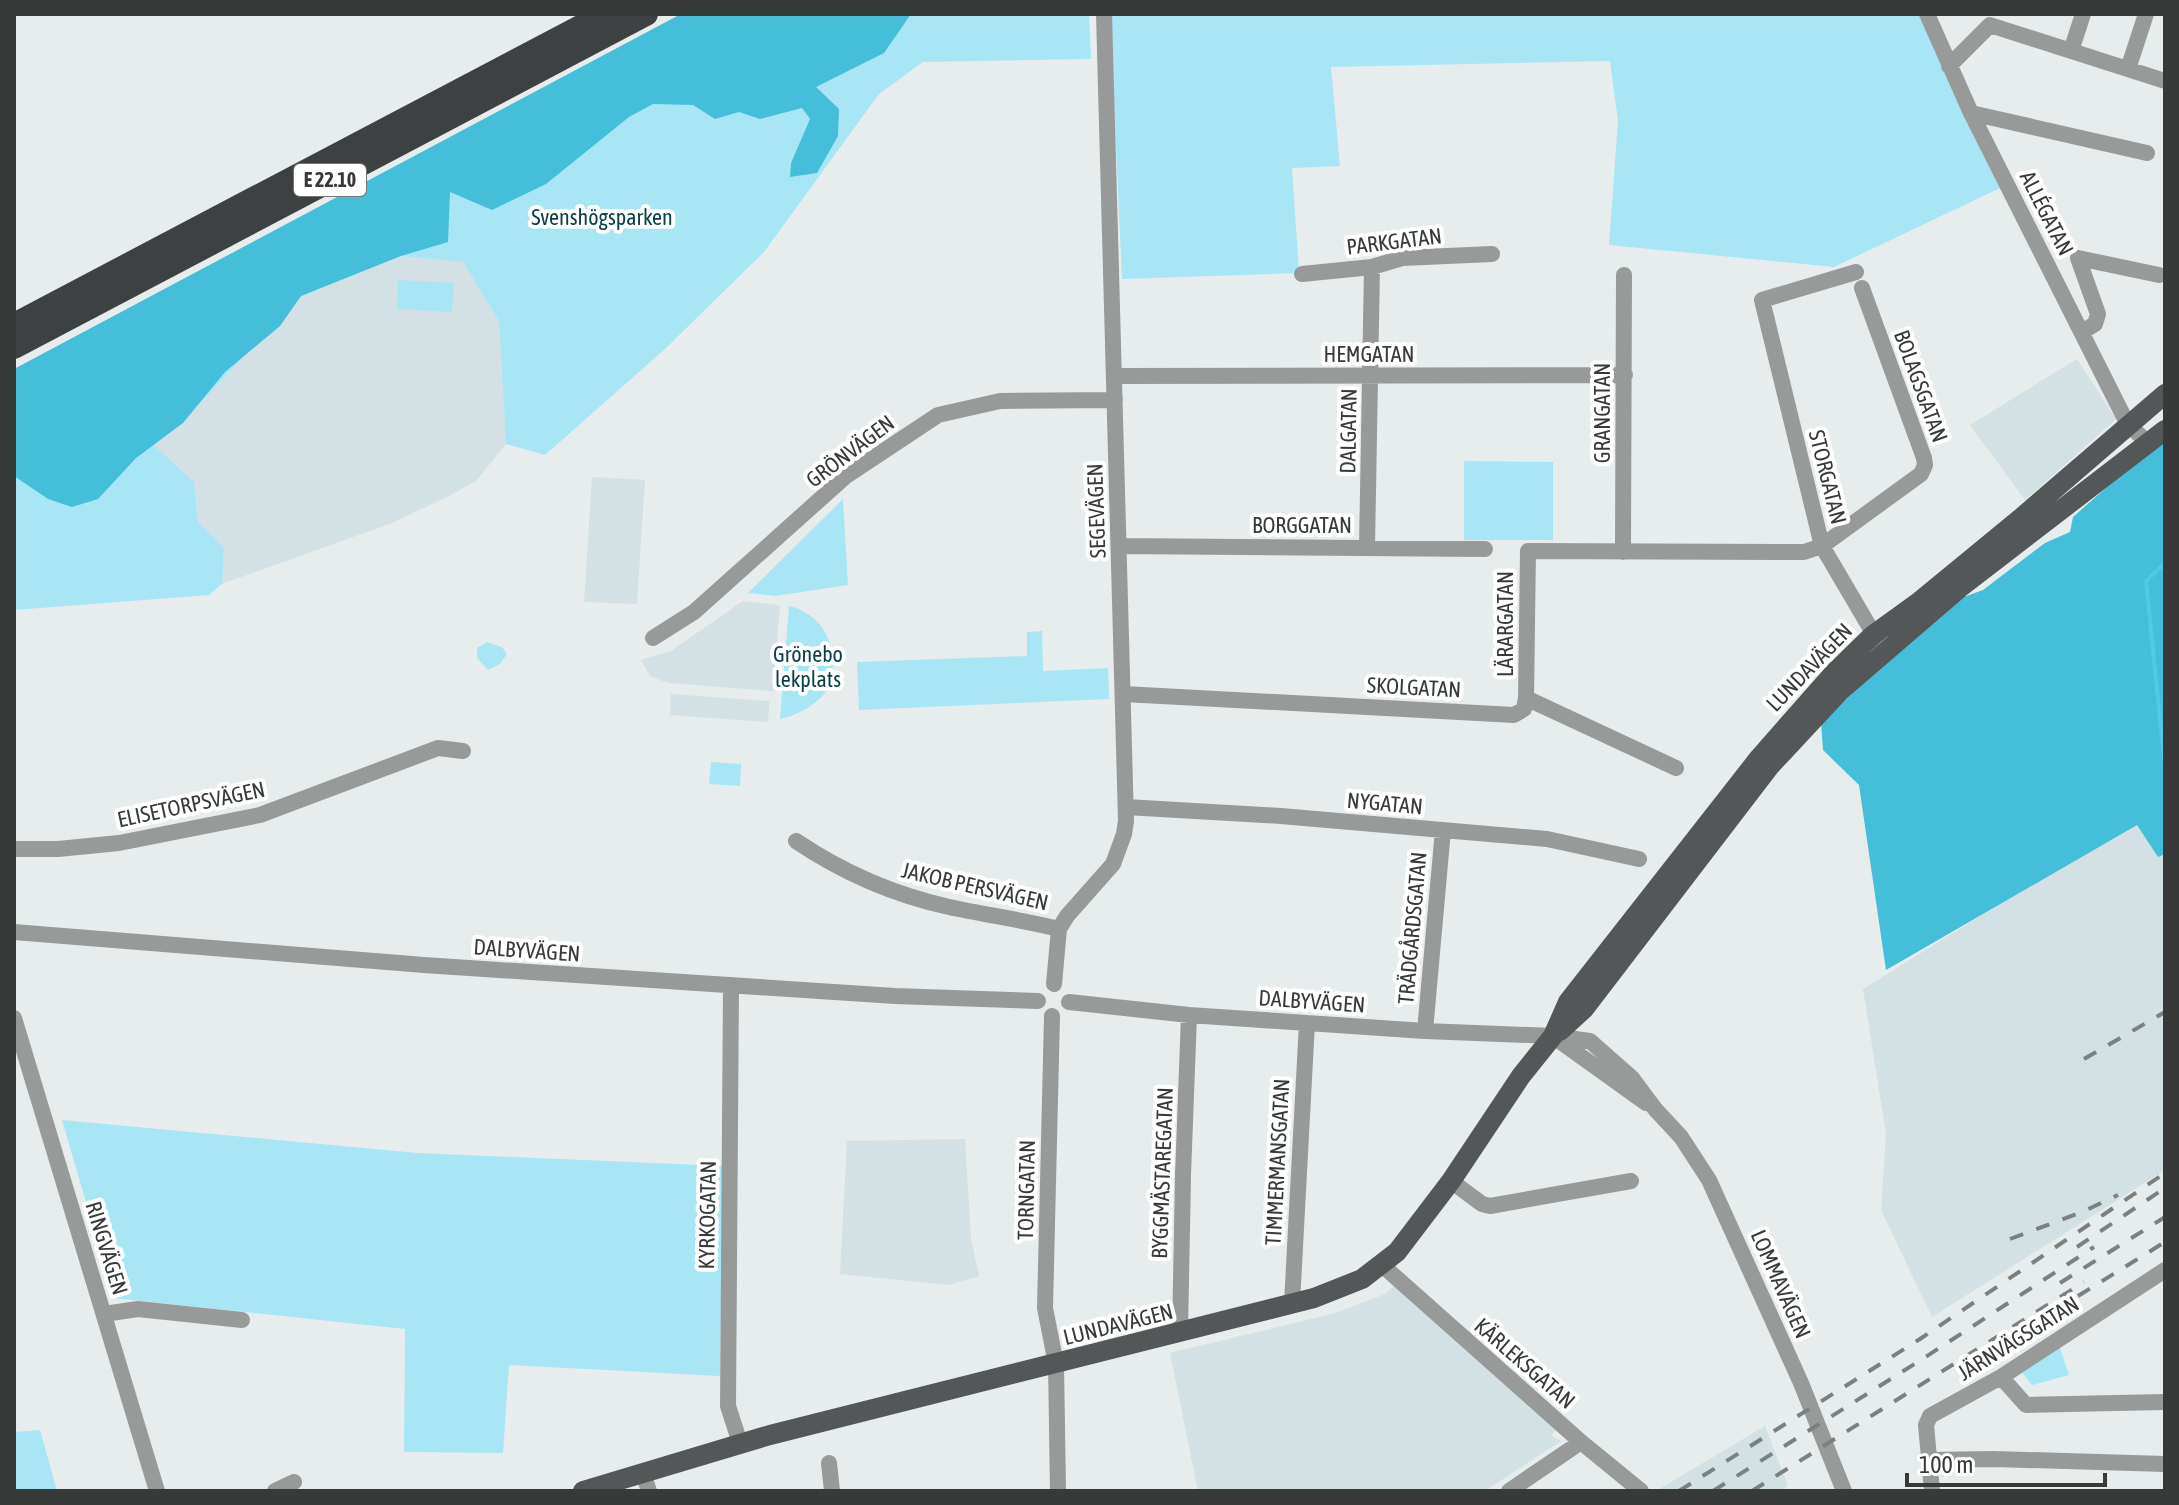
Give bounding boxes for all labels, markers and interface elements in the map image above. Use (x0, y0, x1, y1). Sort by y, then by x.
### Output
road number: E 22.10 (294, 164, 366, 196)
street label: ALLÉGATAN (2015, 166, 2079, 260)
park label: Svenshögsparken (531, 204, 673, 230)
street label: PARKGATAN (1345, 222, 1443, 260)
street label: BOLAGSGATAN (1889, 326, 1953, 446)
street label: HEMGATAN (1324, 341, 1415, 367)
street label: GRANGATAN (1589, 363, 1615, 463)
street label: DALGATAN (1334, 388, 1362, 474)
street label: GRÖNVÄGEN (801, 410, 899, 492)
street label: STORGATAN (1804, 427, 1852, 527)
street label: SEGEVÄGEN (1081, 463, 1111, 559)
street label: BORGGATAN (1252, 512, 1352, 538)
street label: LÄRARGATAN (1492, 571, 1518, 677)
street label: LUNDAVÄGEN (1761, 618, 1857, 716)
park label: Grönebo lekplats (773, 641, 843, 692)
street label: SKOLGATAN (1366, 672, 1462, 702)
street label: ELISETORPSVÄGEN (115, 776, 267, 832)
street label: NYGATAN (1346, 787, 1424, 819)
street label: TRÄDGÅRDSGATAN (1392, 851, 1432, 1005)
street label: JAKOB PERSVÄGEN (899, 856, 1051, 916)
street label: DALBYVÄGEN (473, 933, 581, 967)
street label: DALBYVÄGEN (1258, 984, 1366, 1018)
street label: TIMMERMANSGATAN (1260, 1078, 1294, 1246)
street label: BYGGMÄSTAREGATAN (1146, 1087, 1178, 1259)
street label: TORNGATAN (1012, 1140, 1040, 1240)
street label: KYRKOGATAN (693, 1160, 721, 1270)
street label: RINGVÄGEN (80, 1198, 134, 1298)
street label: LOMMAVÄGEN (1746, 1226, 1816, 1342)
street label: JÄRNVÄGSGATAN (1953, 1290, 2083, 1386)
street label: LUNDAVÄGEN (1060, 1298, 1176, 1350)
street label: KÄRLEKSGATAN (1469, 1312, 1581, 1414)
scale bar (1907, 1437, 2105, 1487)
text: 100 m (1919, 1451, 1973, 1478)

